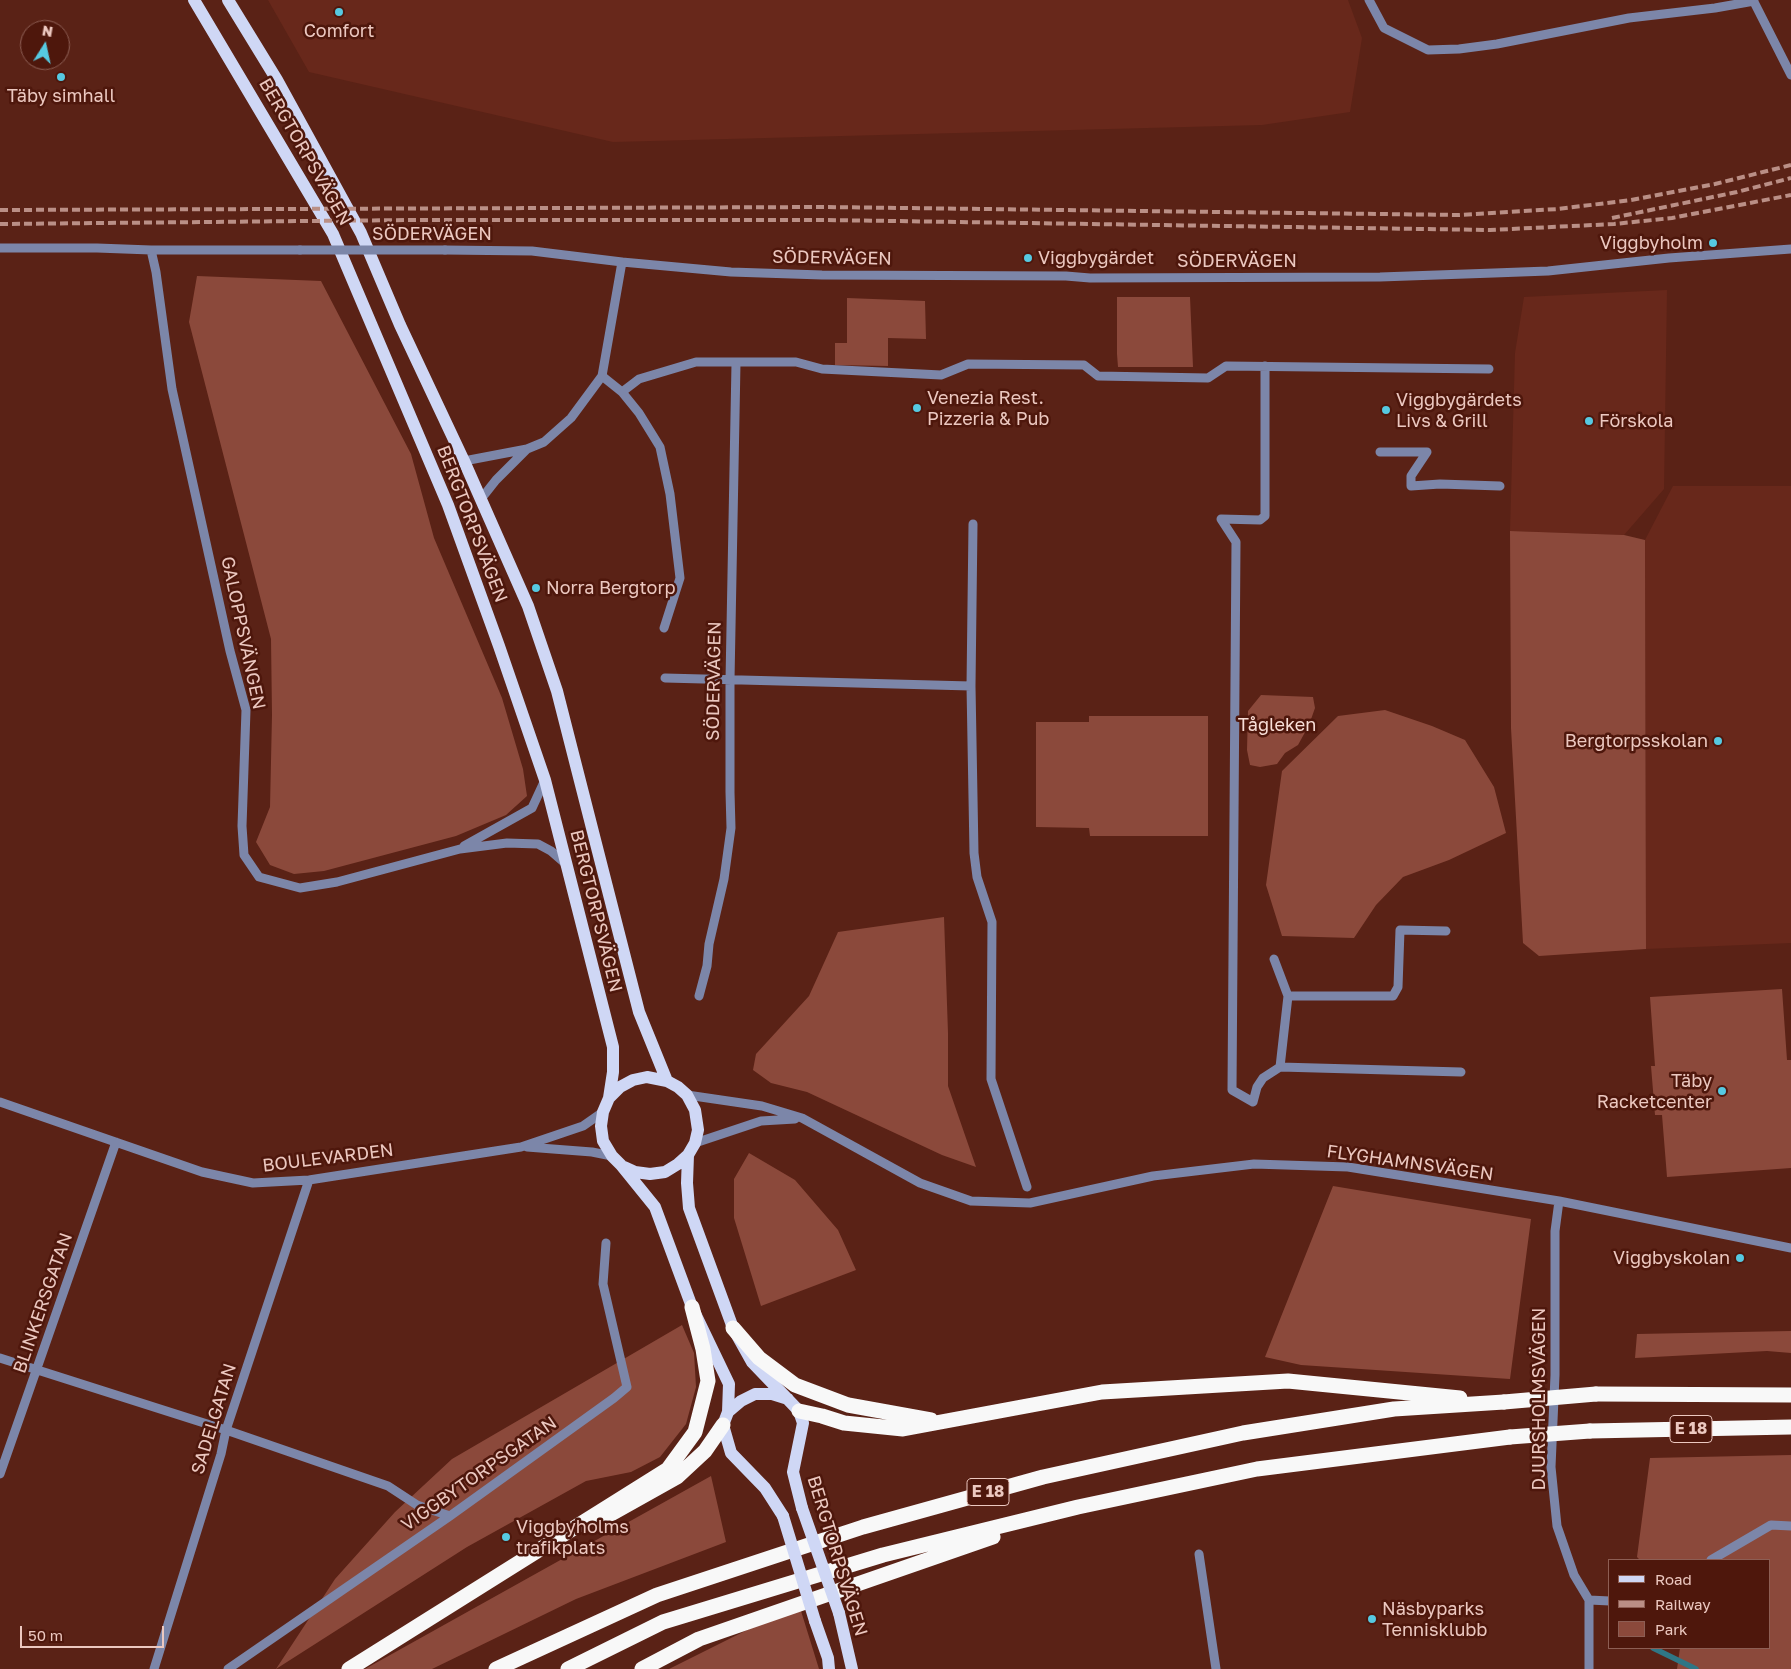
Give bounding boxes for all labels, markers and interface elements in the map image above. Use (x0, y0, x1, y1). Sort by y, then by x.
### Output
marker: Comfort (333, 6, 345, 18)
north arrow (20, 20, 70, 70)
place label: Comfort (304, 20, 374, 42)
text: N (41, 21, 54, 40)
marker: Täby simhall (55, 71, 67, 83)
street label: BERGTORPSVÄGEN (254, 75, 356, 229)
place label: Täby simhall (7, 85, 115, 107)
street label: SÖDERVÄGEN (372, 223, 492, 245)
place label: Viggbyholm (1600, 232, 1703, 254)
marker: Viggbyholm (1707, 237, 1719, 249)
street label: SÖDERVÄGEN (772, 246, 892, 270)
place label: Viggbygärdet (1038, 247, 1154, 269)
street label: SÖDERVÄGEN (1177, 250, 1297, 272)
marker: Viggbygärdet (1022, 252, 1034, 264)
place label: Venezia Rest. Pizzeria & Pub (927, 387, 1049, 429)
place label: Viggbygärdets Livs & Grill (1396, 389, 1522, 432)
marker: Venezia Rest. Pizzeria & Pub (911, 402, 923, 414)
marker: Viggbygärdets Livs & Grill (1380, 404, 1392, 416)
place label: Förskola (1599, 410, 1673, 432)
marker: Förskola (1583, 415, 1595, 427)
street label: BERGTORPSVÄGEN (432, 442, 512, 606)
street label: GALOPPSVÄNGEN (216, 555, 270, 711)
place label: Norra Bergtorp (546, 577, 676, 599)
marker: Norra Bergtorp (530, 582, 542, 594)
street label: SÖDERVÄGEN (702, 621, 726, 741)
park label: Tågleken (1238, 714, 1316, 736)
place label: Bergtorpsskolan (1565, 730, 1708, 752)
marker: Bergtorpsskolan (1712, 735, 1724, 747)
street label: BERGTORPSVÄGEN (565, 828, 627, 994)
place label: Täby Racketcenter (1597, 1070, 1712, 1112)
marker: Täby Racketcenter (1716, 1085, 1728, 1097)
street label: BOULEVARDEN (261, 1139, 395, 1177)
street label: FLYGHAMNSVÄGEN (1325, 1141, 1495, 1185)
street label: BLINKERSGATAN (9, 1230, 77, 1376)
place label: Viggbyskolan (1613, 1247, 1730, 1269)
marker: Viggbyskolan (1734, 1252, 1746, 1264)
street label: DJURSHOLMSVÄGEN (1528, 1308, 1550, 1490)
street label: SADELGATAN (187, 1361, 241, 1477)
street label: VIGGBYTORPSGATAN (397, 1412, 561, 1536)
road number: E 18 (1670, 1416, 1712, 1442)
street label: BERGTORPSVÄGEN (802, 1473, 872, 1639)
road number: E 18 (967, 1478, 1009, 1505)
place label: Viggbyholms trafikplats (516, 1516, 629, 1558)
marker: Viggbyholms trafikplats (500, 1531, 512, 1543)
legend (1608, 1559, 1771, 1649)
text: Road (1655, 1570, 1692, 1588)
text: Railway (1655, 1595, 1711, 1613)
place label: Näsbyparks Tennisklubb (1382, 1598, 1487, 1640)
marker: Näsbyparks Tennisklubb (1366, 1613, 1378, 1625)
scale bar (22, 1616, 166, 1648)
text: Park (1655, 1620, 1687, 1638)
text: 50 m (28, 1626, 63, 1644)

